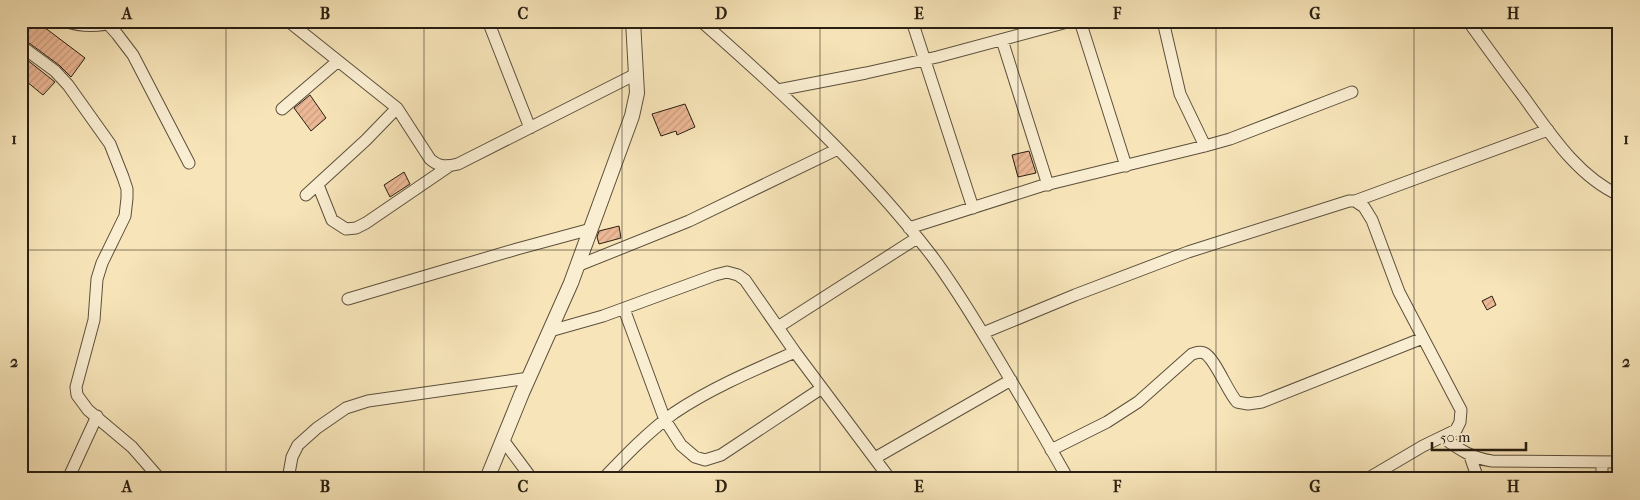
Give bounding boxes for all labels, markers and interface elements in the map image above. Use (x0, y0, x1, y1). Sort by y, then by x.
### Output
text: A (121, 4, 133, 23)
text: B (320, 4, 330, 23)
text: C (518, 4, 529, 23)
text: D (715, 4, 727, 23)
text: E (914, 4, 924, 23)
text: F (1112, 4, 1122, 23)
text: G (1309, 4, 1321, 23)
text: H (1507, 4, 1520, 23)
text: 1 (11, 129, 17, 148)
text: 1 (1623, 129, 1629, 148)
text: 2 (10, 352, 18, 371)
text: 2 (1622, 352, 1630, 371)
scale bar (1432, 420, 1526, 452)
text: 50 m (1440, 428, 1471, 446)
text: A (121, 477, 133, 496)
text: B (320, 477, 330, 496)
text: C (518, 477, 529, 496)
text: D (715, 477, 727, 496)
text: E (914, 477, 924, 496)
text: F (1112, 477, 1122, 496)
text: G (1309, 477, 1321, 496)
text: H (1507, 477, 1520, 496)

